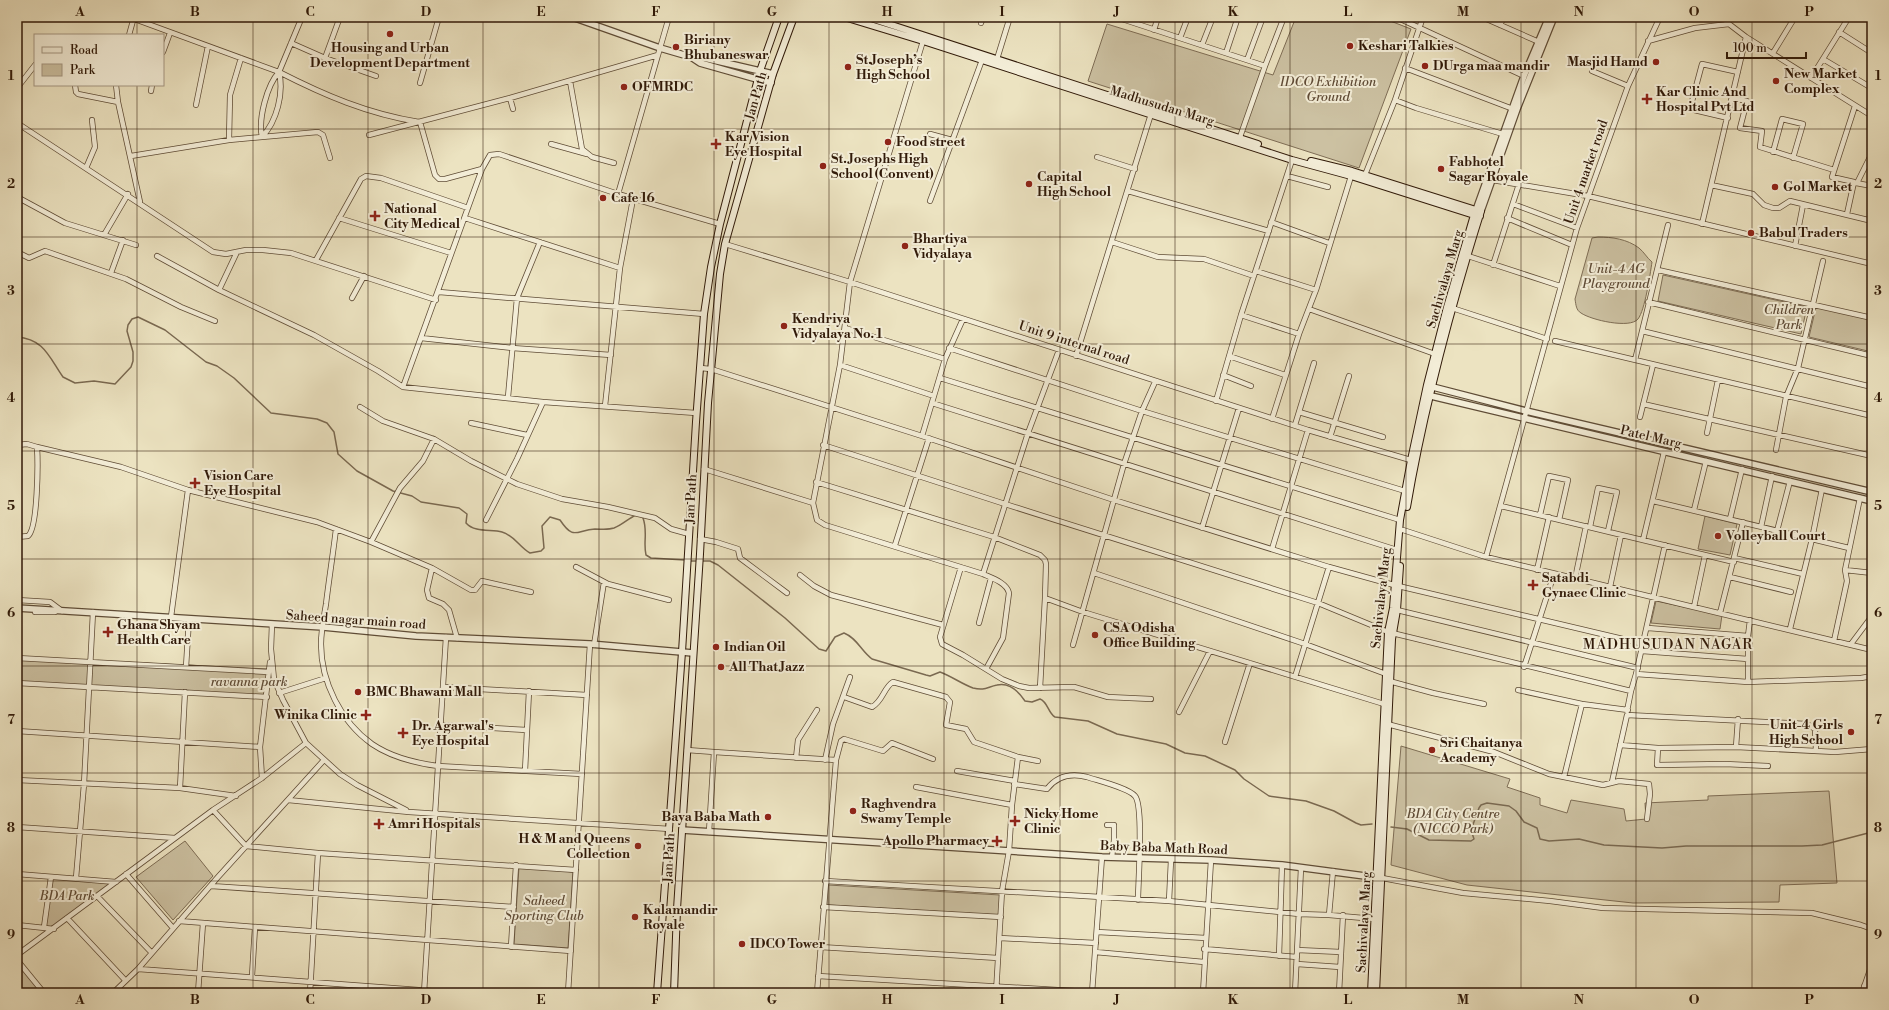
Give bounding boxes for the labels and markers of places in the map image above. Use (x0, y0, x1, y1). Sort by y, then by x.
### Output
marker: Housing and Urban Development Department (385, 29, 395, 39)
place label: Biriany Bhubaneswar (684, 32, 769, 63)
place label: Keshari Talkies (1358, 38, 1454, 54)
place label: Housing and Urban Development Department (310, 40, 470, 71)
marker: Keshari Talkies (1345, 41, 1355, 51)
marker: Biriany Bhubaneswar (671, 42, 681, 52)
place label: St.Joseph’s High School (856, 52, 931, 83)
place label: Masjid Hamd (1567, 54, 1648, 70)
marker: Masjid Hamd (1651, 57, 1661, 67)
place label: DUrga maa mandir (1433, 58, 1550, 74)
marker: DUrga maa mandir (1420, 61, 1430, 71)
marker: St.Joseph’s High School (843, 62, 853, 72)
place label: New Market Complex (1784, 66, 1857, 97)
marker: New Market Complex (1771, 76, 1781, 86)
place label: OFMRDC (632, 79, 693, 95)
marker: OFMRDC (619, 82, 629, 92)
place label: Kar Clinic And Hospital Pvt Ltd (1656, 84, 1755, 115)
marker: Kar Clinic And Hospital Pvt Ltd (1641, 93, 1653, 105)
place label: Kar Vision Eye Hospital (725, 129, 803, 160)
place label: Food street (896, 134, 965, 150)
marker: Food street (883, 137, 893, 147)
marker: Kar Vision Eye Hospital (710, 138, 722, 150)
place label: St. Josephs High School (Convent) (831, 151, 934, 182)
place label: Fabhotel Sagar Royale (1449, 154, 1528, 185)
marker: St. Josephs High School (Convent) (818, 161, 828, 171)
marker: Fabhotel Sagar Royale (1436, 164, 1446, 174)
place label: Capital High School (1037, 169, 1112, 200)
marker: Capital High School (1024, 179, 1034, 189)
place label: Gol Market (1783, 179, 1852, 195)
marker: Gol Market (1770, 182, 1780, 192)
place label: Cafe 16 (611, 190, 655, 206)
marker: Cafe 16 (598, 193, 608, 203)
place label: National City Medical (384, 201, 461, 232)
marker: National City Medical (369, 210, 381, 222)
place label: Babul Traders (1759, 225, 1848, 241)
marker: Babul Traders (1746, 228, 1756, 238)
place label: Bhartiya Vidyalaya (912, 231, 973, 262)
marker: Bhartiya Vidyalaya (900, 241, 910, 251)
place label: Kendriya Vidyalaya No. 1 (791, 311, 883, 342)
marker: Kendriya Vidyalaya No. 1 (779, 321, 789, 331)
place label: Vision Care Eye Hospital (203, 468, 282, 499)
marker: Vision Care Eye Hospital (189, 477, 201, 489)
place label: Volleyball Court (1725, 528, 1826, 544)
marker: Volleyball Court (1713, 531, 1723, 541)
place label: Satabdi Gynaec Clinic (1542, 570, 1626, 601)
marker: Satabdi Gynaec Clinic (1527, 579, 1539, 591)
place label: Ghana Shyam Health Care (117, 617, 200, 648)
place label: CSA Odisha Office Building (1103, 620, 1196, 651)
marker: Ghana Shyam Health Care (102, 626, 114, 638)
marker: CSA Odisha Office Building (1090, 630, 1100, 640)
place label: Indian Oil (724, 639, 786, 655)
marker: Indian Oil (711, 642, 721, 652)
place label: All That Jazz (728, 659, 804, 675)
marker: All That Jazz (716, 662, 726, 672)
place label: BMC Bhawani Mall (366, 684, 483, 700)
marker: BMC Bhawani Mall (353, 687, 363, 697)
place label: Winika Clinic (273, 707, 357, 723)
marker: Winika Clinic (360, 709, 372, 721)
place label: Unit-4 Girls High School (1769, 717, 1844, 748)
place label: Dr. Agarwal's Eye Hospital (412, 718, 494, 749)
marker: Dr. Agarwal's Eye Hospital (397, 727, 409, 739)
marker: Unit-4 Girls High School (1846, 727, 1856, 737)
place label: Sri Chaitanya Academy (1439, 735, 1523, 766)
marker: Sri Chaitanya Academy (1427, 745, 1437, 755)
place label: Raghvendra Swamy Temple (861, 796, 951, 827)
marker: Raghvendra Swamy Temple (848, 806, 858, 816)
place label: Nicky Home Clinic (1024, 806, 1098, 837)
place label: Baya Baba Math (661, 809, 760, 825)
marker: Baya Baba Math (763, 812, 773, 822)
marker: Nicky Home Clinic (1009, 815, 1021, 827)
place label: Amri Hospitals (387, 816, 481, 832)
marker: Amri Hospitals (373, 818, 385, 830)
place label: H & M and Queens Collection (519, 831, 630, 862)
place label: Apollo Pharmacy (881, 833, 989, 849)
marker: Apollo Pharmacy (992, 836, 1002, 846)
marker: H & M and Queens Collection (633, 841, 643, 851)
place label: Kalamandir Royale (643, 902, 718, 933)
marker: Kalamandir Royale (630, 912, 640, 922)
place label: IDCO Tower (750, 936, 826, 952)
marker: IDCO Tower (737, 939, 747, 949)

